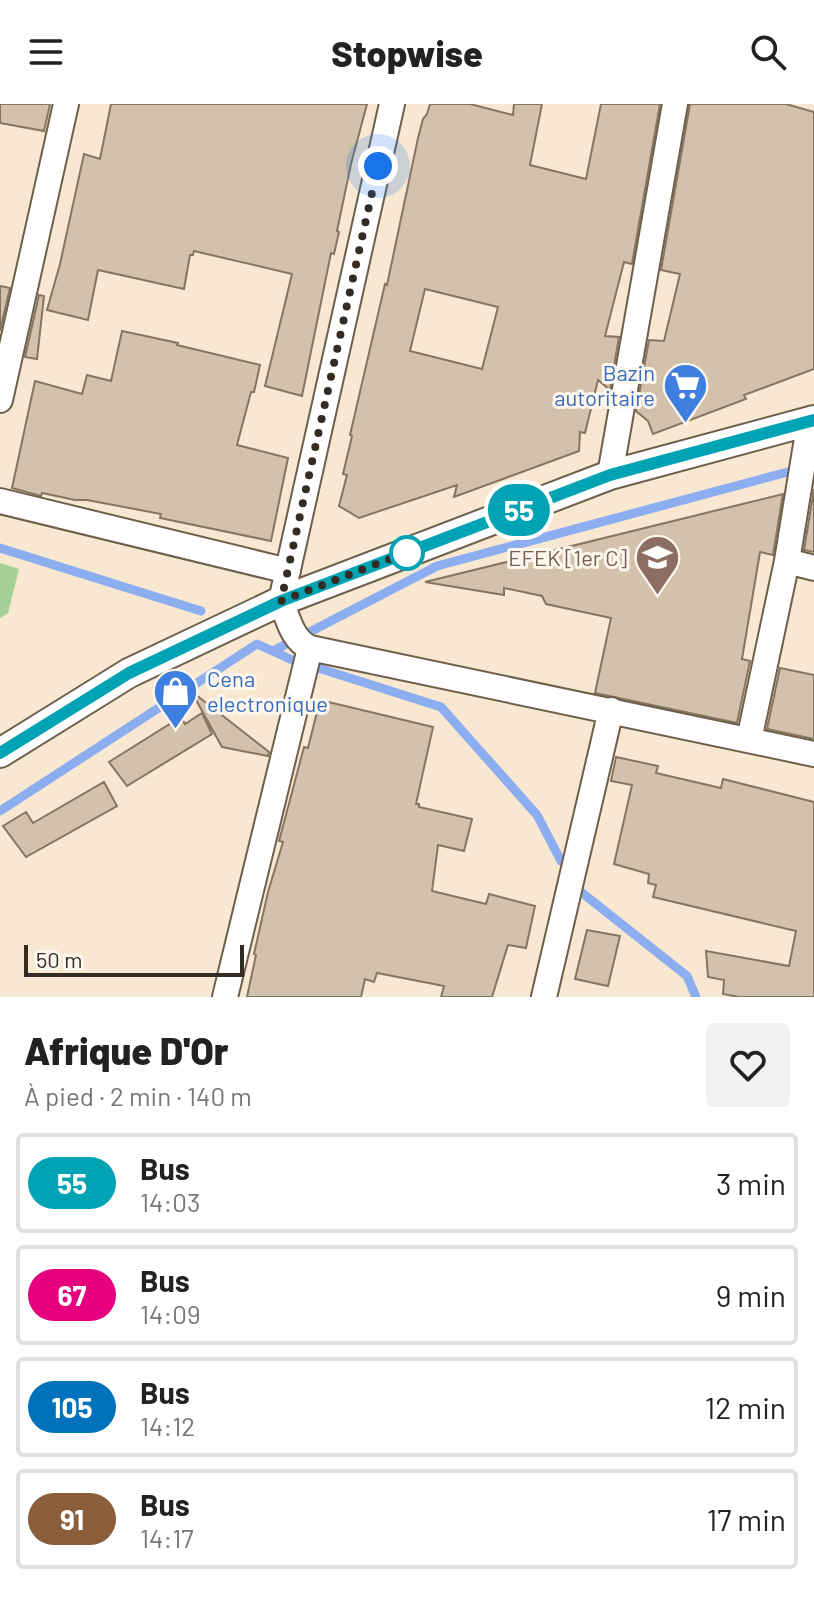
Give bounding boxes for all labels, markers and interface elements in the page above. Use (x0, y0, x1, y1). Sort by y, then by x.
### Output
icon: menu (24, 30, 68, 74)
icon: search (746, 30, 790, 74)
text: Stopwise (331, 31, 483, 74)
your location (358, 146, 398, 186)
place label: Bazin autoritaire (554, 359, 655, 410)
supermarket icon: Bazin autoritaire (662, 361, 710, 424)
line badge: 55 (483, 484, 555, 536)
text: 55 (504, 493, 534, 527)
school or university icon: EFEK [1er C] (634, 533, 682, 596)
unlabelled marker (390, 536, 424, 570)
place label: EFEK [1er C] (508, 544, 627, 570)
place label: Cena electronique (207, 665, 328, 716)
shop icon: Cena electronique (152, 667, 200, 730)
scale bar (24, 941, 244, 977)
text: 50 m (36, 946, 82, 972)
button: heart (706, 1023, 790, 1107)
text: Afrique D'Or (24, 1027, 229, 1073)
text: À pied · 2 min · 140 m (24, 1080, 252, 1111)
text: Bus (140, 1150, 190, 1186)
text: 3 min (716, 1165, 786, 1201)
text: 55 (57, 1166, 87, 1200)
text: 14:03 (140, 1186, 200, 1217)
text: Bus (140, 1262, 190, 1298)
text: 9 min (716, 1277, 786, 1313)
text: 67 (58, 1278, 86, 1312)
text: 14:09 (140, 1298, 200, 1329)
text: Bus (140, 1374, 190, 1410)
text: 12 min (705, 1389, 786, 1425)
text: 105 (52, 1390, 92, 1424)
text: 14:12 (140, 1410, 195, 1441)
text: Bus (140, 1486, 190, 1522)
text: 17 min (707, 1501, 786, 1537)
text: 91 (60, 1502, 84, 1536)
text: 14:17 (140, 1522, 194, 1553)

